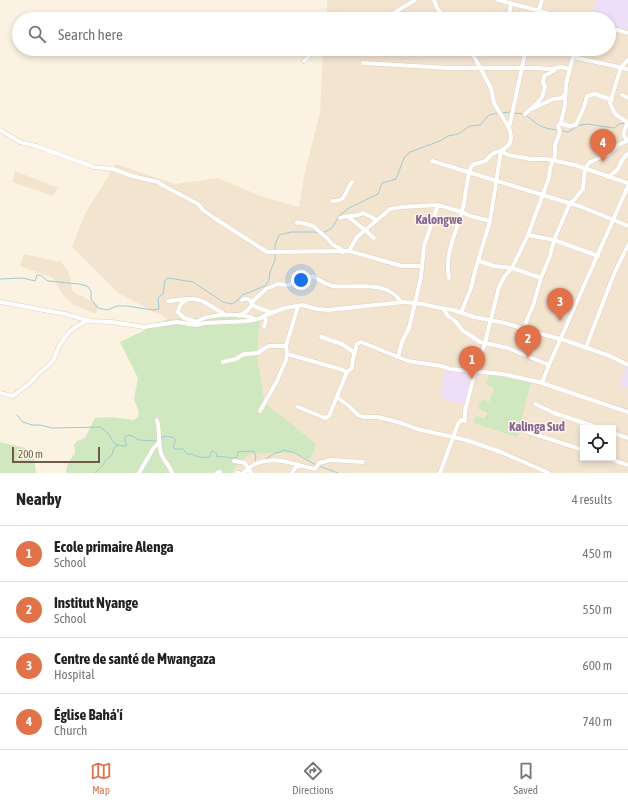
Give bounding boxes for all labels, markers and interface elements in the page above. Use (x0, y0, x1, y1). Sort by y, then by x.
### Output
search box (12, 12, 616, 56)
icon: search (26, 23, 48, 45)
text: Search here (58, 26, 123, 43)
pin: 4 (590, 129, 616, 162)
district label: Kalongwe (415, 212, 463, 227)
your location (291, 270, 311, 290)
pin: 3 (547, 288, 573, 321)
pin: 2 (515, 325, 541, 358)
pin: 1 (459, 346, 485, 379)
district label: Kalinga Sud (509, 419, 565, 434)
map controls (580, 425, 616, 461)
button: locate (580, 425, 616, 461)
scale bar (12, 445, 100, 464)
text: 200 m (18, 448, 43, 460)
text: Nearby (16, 489, 62, 509)
text: 4 results (572, 492, 612, 507)
text: Ecole primaire Alenga (54, 538, 174, 555)
text: 1 (26, 546, 32, 561)
text: 450 m (583, 546, 612, 561)
text: School (54, 555, 86, 570)
text: Institut Nyange (54, 594, 138, 611)
text: 2 (26, 602, 32, 617)
text: 550 m (583, 602, 612, 617)
text: School (54, 611, 86, 626)
text: Centre de santé de Mwangaza (54, 650, 216, 667)
text: 3 (26, 658, 32, 673)
text: 600 m (583, 658, 612, 673)
text: Hospital (54, 667, 95, 682)
text: Église Bahá'í (54, 706, 123, 723)
text: 4 (26, 714, 32, 729)
text: 740 m (583, 714, 612, 729)
text: Church (54, 723, 87, 738)
tab: Map (90, 760, 112, 796)
tab: Directions (292, 760, 333, 796)
tab: Saved (514, 760, 538, 796)

